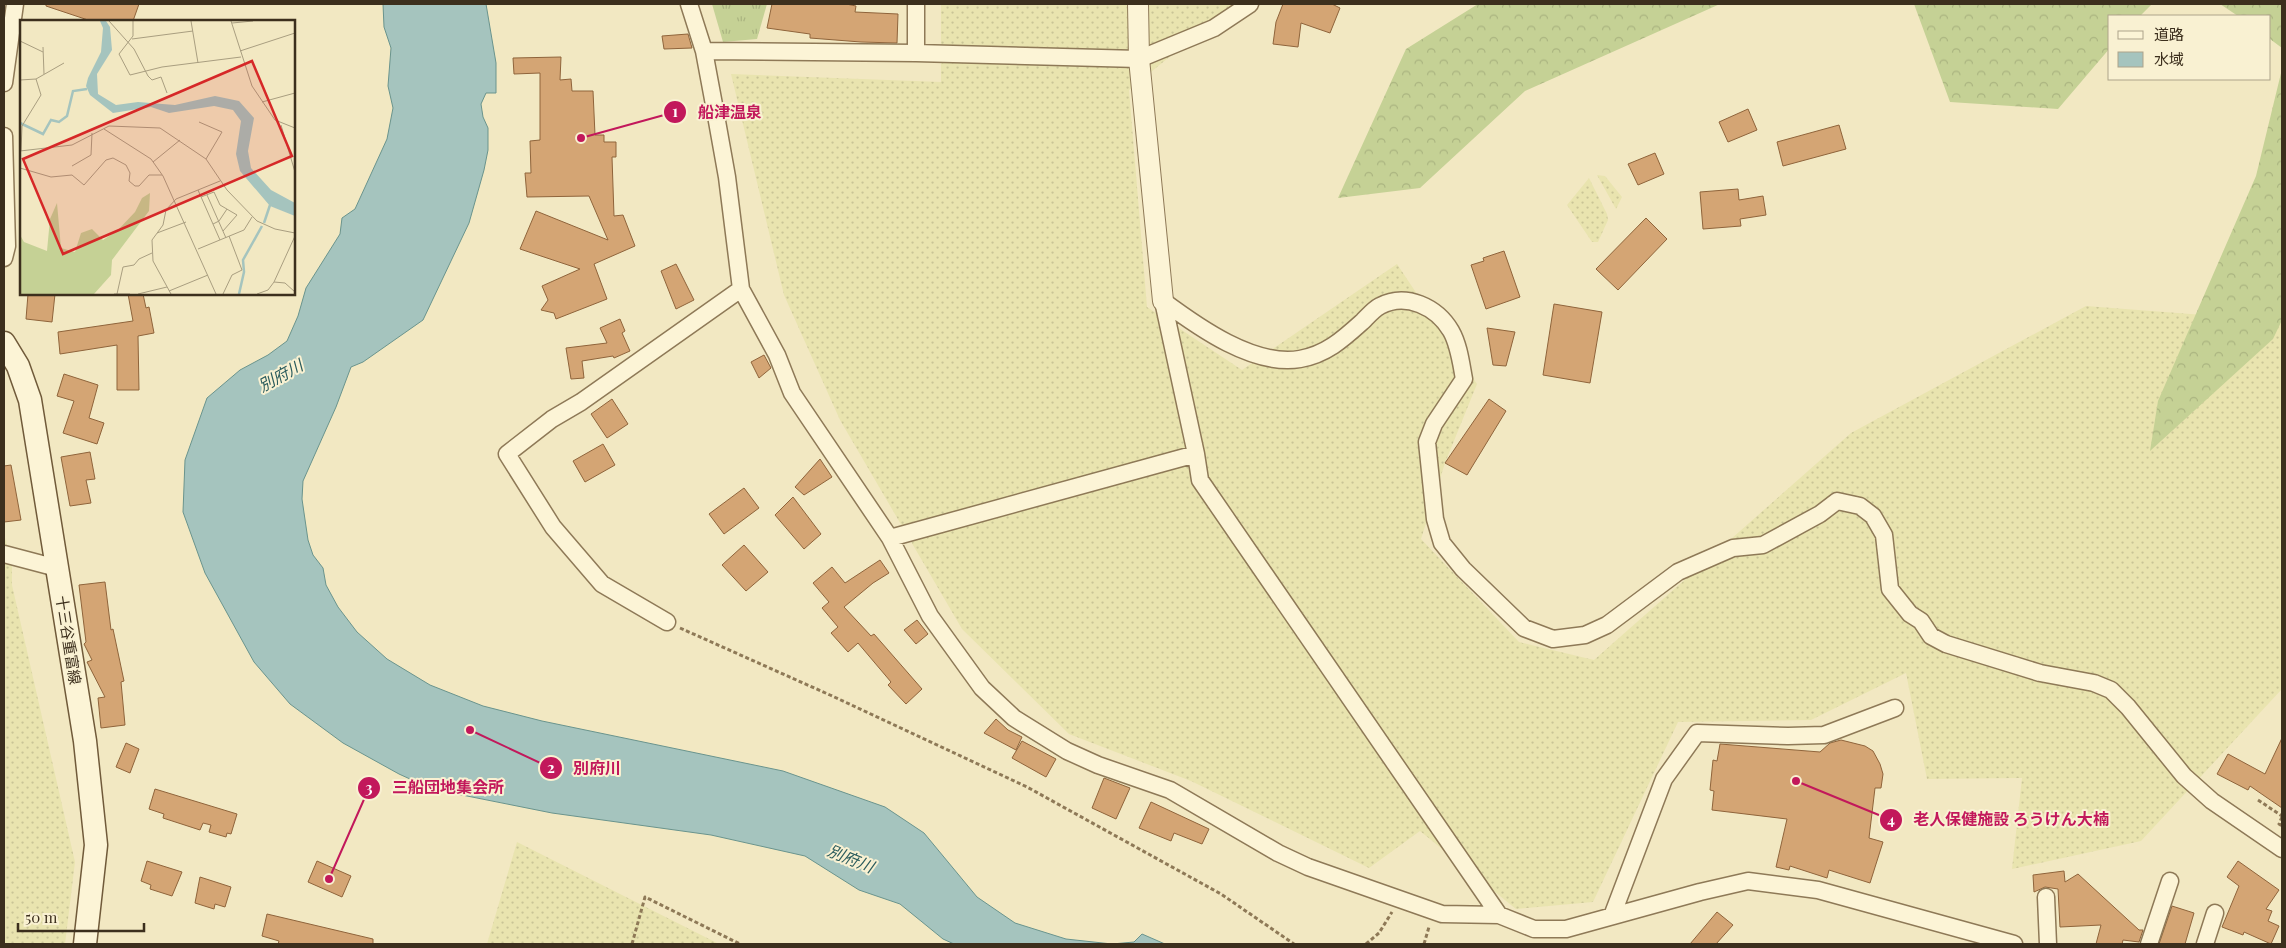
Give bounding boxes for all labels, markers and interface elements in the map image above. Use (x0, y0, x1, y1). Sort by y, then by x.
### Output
legend (2108, 15, 2271, 80)
inset map (20, 20, 295, 295)
text: 道路 (2154, 24, 2184, 44)
text: 水域 (2154, 49, 2184, 69)
callout: 船津温泉 (663, 97, 772, 128)
text: 1 (672, 101, 678, 121)
text: 船津温泉 (698, 101, 762, 122)
water label: 別府川 (254, 353, 308, 396)
street label: 十三谷重富線 (52, 594, 86, 686)
callout: 別府川 (538, 753, 631, 784)
text: 2 (547, 757, 555, 777)
text: 別府川 (573, 757, 621, 778)
callout: 三船団地集会所 (357, 772, 514, 803)
text: 三船団地集会所 (392, 776, 504, 797)
text: 3 (365, 777, 373, 797)
callout: 老人保健施設 ろうけん大楠 (1878, 804, 2119, 835)
text: 老人保健施設 ろうけん大楠 (1913, 808, 2109, 829)
text: 4 (1887, 809, 1895, 829)
water label: 別府川 (825, 839, 879, 877)
scale bar (18, 900, 144, 932)
text: 50 m (25, 907, 58, 927)

